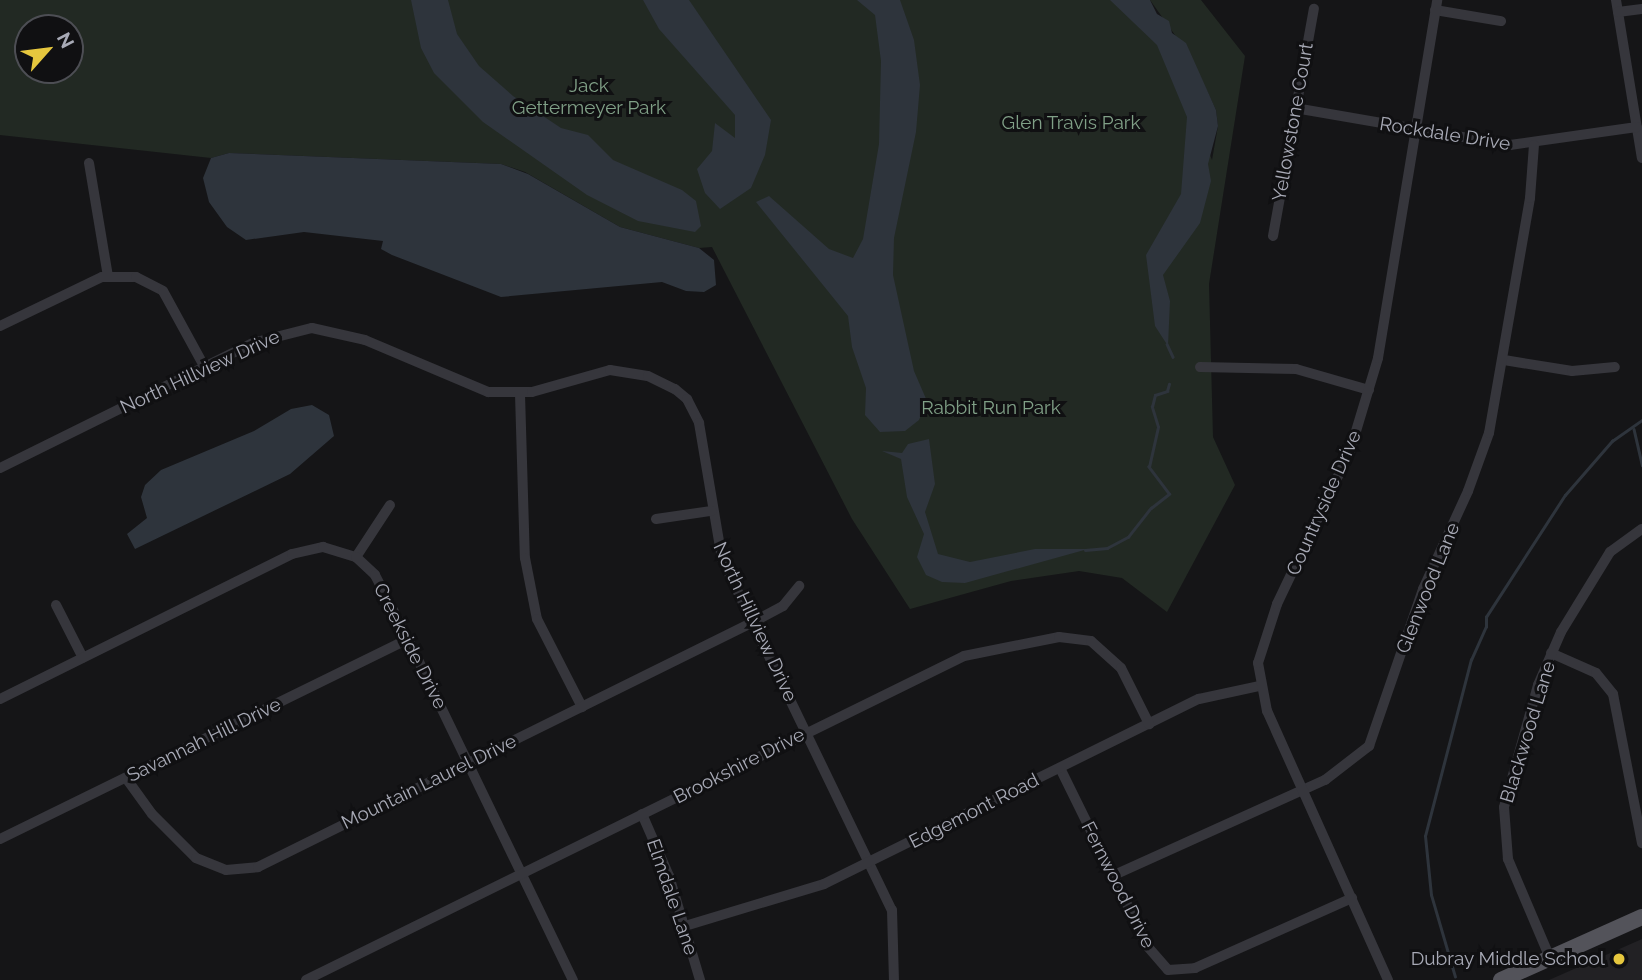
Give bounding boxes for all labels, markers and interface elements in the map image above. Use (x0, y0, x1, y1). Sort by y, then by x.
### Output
north arrow (14, 14, 84, 84)
text: N (53, 29, 79, 52)
street label: Yellowstone Court (1268, 41, 1318, 203)
park label: Jack Gettermeyer Park (512, 75, 666, 119)
park label: Glen Travis Park (1001, 112, 1141, 134)
street label: Rockdale Drive (1378, 112, 1512, 156)
street label: North Hillview Drive (116, 325, 284, 419)
park label: Rabbit Run Park (921, 397, 1061, 419)
street label: Countryside Drive (1282, 427, 1366, 579)
street label: Glenwood Lane (1391, 519, 1465, 657)
street label: North Hillview Drive (708, 538, 802, 706)
street label: Creekside Drive (368, 579, 452, 713)
street label: Blackwood Lane (1496, 659, 1560, 805)
street label: Savannah Hill Drive (123, 693, 285, 787)
street label: Brookshire Drive (670, 723, 808, 809)
street label: Mountain Laurel Drive (338, 730, 520, 834)
street label: Edgemont Road (905, 768, 1043, 854)
street label: Fernwood Drive (1076, 818, 1160, 952)
street label: Elmdale Lane (641, 836, 703, 958)
place label: Dubray Middle School (1410, 948, 1605, 970)
marker: Dubray Middle School (1611, 951, 1627, 967)

